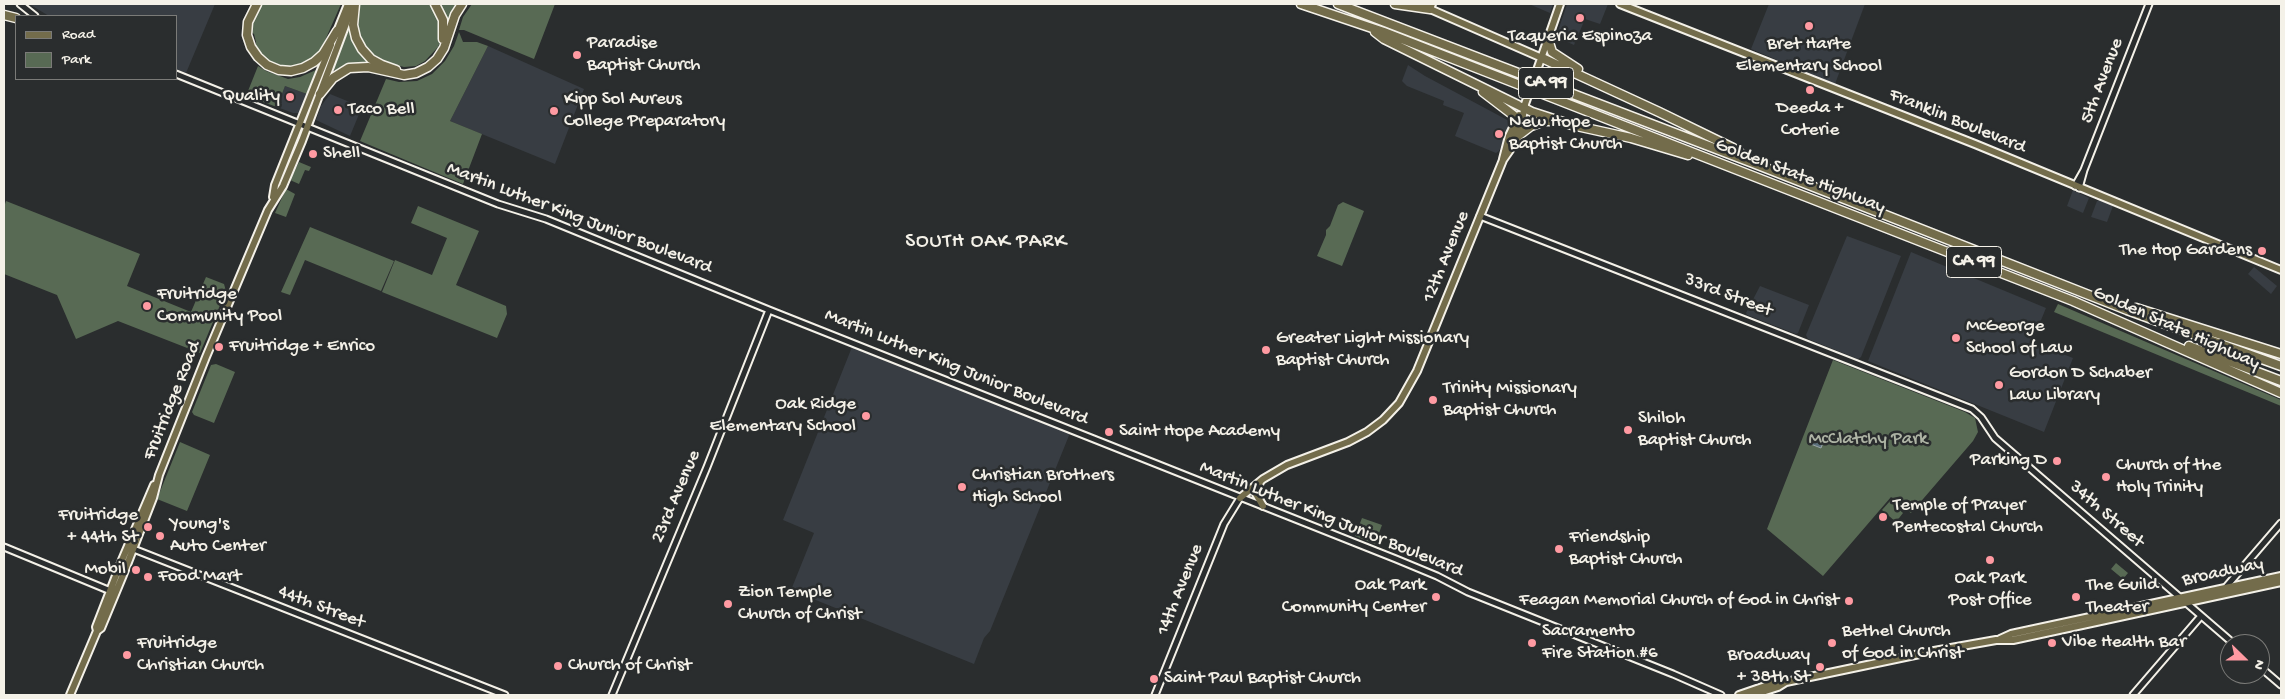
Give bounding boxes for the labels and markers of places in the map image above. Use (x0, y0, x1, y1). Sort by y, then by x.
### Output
marker: Taqueria Espinoza (1574, 12, 1586, 24)
marker: Bret Harte Elementary School (1803, 20, 1815, 32)
place label: Taqueria Espinoza (1508, 26, 1652, 48)
place label: Paradise Baptist Church (587, 33, 701, 77)
place label: Bret Harte Elementary School (1736, 34, 1882, 78)
marker: Paradise Baptist Church (571, 49, 583, 61)
marker: Deeda + Coterie (1804, 84, 1816, 96)
place label: Quality (222, 86, 280, 108)
place label: Kipp Sol Aureus College Preparatory (564, 89, 725, 133)
marker: Quality (284, 91, 296, 103)
place label: Deeda + Coterie (1776, 98, 1844, 142)
place label: Taco Bell (348, 99, 415, 121)
marker: Taco Bell (332, 104, 344, 116)
marker: Kipp Sol Aureus College Preparatory (548, 105, 560, 117)
place label: New Hope Baptist Church (1509, 112, 1623, 156)
marker: New Hope Baptist Church (1493, 128, 1505, 140)
place label: Shell (323, 143, 360, 165)
marker: Shell (307, 148, 319, 160)
place label: The Hop Gardens (2119, 240, 2252, 262)
marker: The Hop Gardens (2256, 245, 2268, 257)
place label: Fruitridge Community Pool (157, 284, 282, 328)
marker: Fruitridge Community Pool (141, 300, 153, 312)
place label: McGeorge School of Law (1966, 316, 2072, 360)
place label: Greater Light Missionary Baptist Church (1276, 328, 1469, 372)
marker: McGeorge School of Law (1950, 332, 1962, 344)
place label: Fruitridge + Enrico (229, 336, 375, 358)
marker: Fruitridge + Enrico (213, 341, 225, 353)
marker: Greater Light Missionary Baptist Church (1260, 344, 1272, 356)
place label: Gordon D Schaber Law Library (2009, 363, 2152, 407)
place label: Trinity Missionary Baptist Church (1443, 378, 1577, 422)
marker: Gordon D Schaber Law Library (1993, 379, 2005, 391)
place label: Oak Ridge Elementary School (710, 394, 856, 438)
marker: Trinity Missionary Baptist Church (1427, 394, 1439, 406)
place label: Shiloh Baptist Church (1638, 408, 1752, 452)
marker: Oak Ridge Elementary School (860, 410, 872, 422)
place label: Saint Hope Academy (1119, 421, 1280, 443)
marker: Shiloh Baptist Church (1622, 424, 1634, 436)
marker: Saint Hope Academy (1103, 426, 1115, 438)
place label: Parking D (1970, 450, 2047, 472)
marker: Parking D (2051, 455, 2063, 467)
place label: Church of the Holy Trinity (2116, 455, 2221, 499)
place label: Christian Brothers High School (972, 465, 1114, 509)
marker: Church of the Holy Trinity (2100, 471, 2112, 483)
marker: Christian Brothers High School (956, 481, 968, 493)
place label: Temple of Prayer Pentecostal Church (1893, 495, 2043, 539)
place label: Fruitridge + 44th St (58, 505, 138, 549)
marker: Temple of Prayer Pentecostal Church (1877, 511, 1889, 523)
place label: Young's Auto Center (170, 514, 266, 558)
marker: Fruitridge + 44th St (142, 521, 154, 533)
place label: Friendship Baptist Church (1569, 527, 1683, 571)
marker: Young's Auto Center (154, 530, 166, 542)
marker: Friendship Baptist Church (1553, 543, 1565, 555)
marker: Oak Park Post Office (1984, 554, 1996, 566)
place label: Mobil (85, 559, 126, 581)
marker: Mobil (130, 564, 142, 576)
place label: Food Mart (158, 566, 241, 588)
place label: Oak Park Post Office (1948, 568, 2032, 612)
marker: Food Mart (142, 571, 154, 583)
place label: Oak Park Community Center (1282, 575, 1426, 619)
place label: The Guild Theater (2086, 575, 2158, 619)
place label: Zion Temple Church of Christ (738, 582, 862, 626)
place label: Feagan Memorial Church of God in Christ (1519, 590, 1839, 612)
marker: Oak Park Community Center (1430, 591, 1442, 603)
marker: The Guild Theater (2070, 591, 2082, 603)
marker: Feagan Memorial Church of God in Christ (1843, 595, 1855, 607)
marker: Zion Temple Church of Christ (722, 598, 734, 610)
place label: Sacramento Fire Station #6 (1542, 621, 1658, 665)
place label: Bethel Church of God in Christ (1842, 621, 1963, 665)
place label: Vibe Health Bar (2062, 632, 2186, 654)
place label: Fruitridge Christian Church (137, 633, 264, 677)
marker: Sacramento Fire Station #6 (1526, 637, 1538, 649)
marker: Bethel Church of God in Christ (1826, 637, 1838, 649)
marker: Vibe Health Bar (2046, 637, 2058, 649)
place label: Broadway + 38th St (1727, 645, 1810, 689)
marker: Fruitridge Christian Church (121, 649, 133, 661)
place label: Church of Christ (568, 655, 692, 677)
marker: Church of Christ (552, 660, 564, 672)
marker: Broadway + 38th St (1814, 661, 1826, 673)
place label: Saint Paul Baptist Church (1164, 668, 1361, 690)
marker: Saint Paul Baptist Church (1148, 673, 1160, 685)

